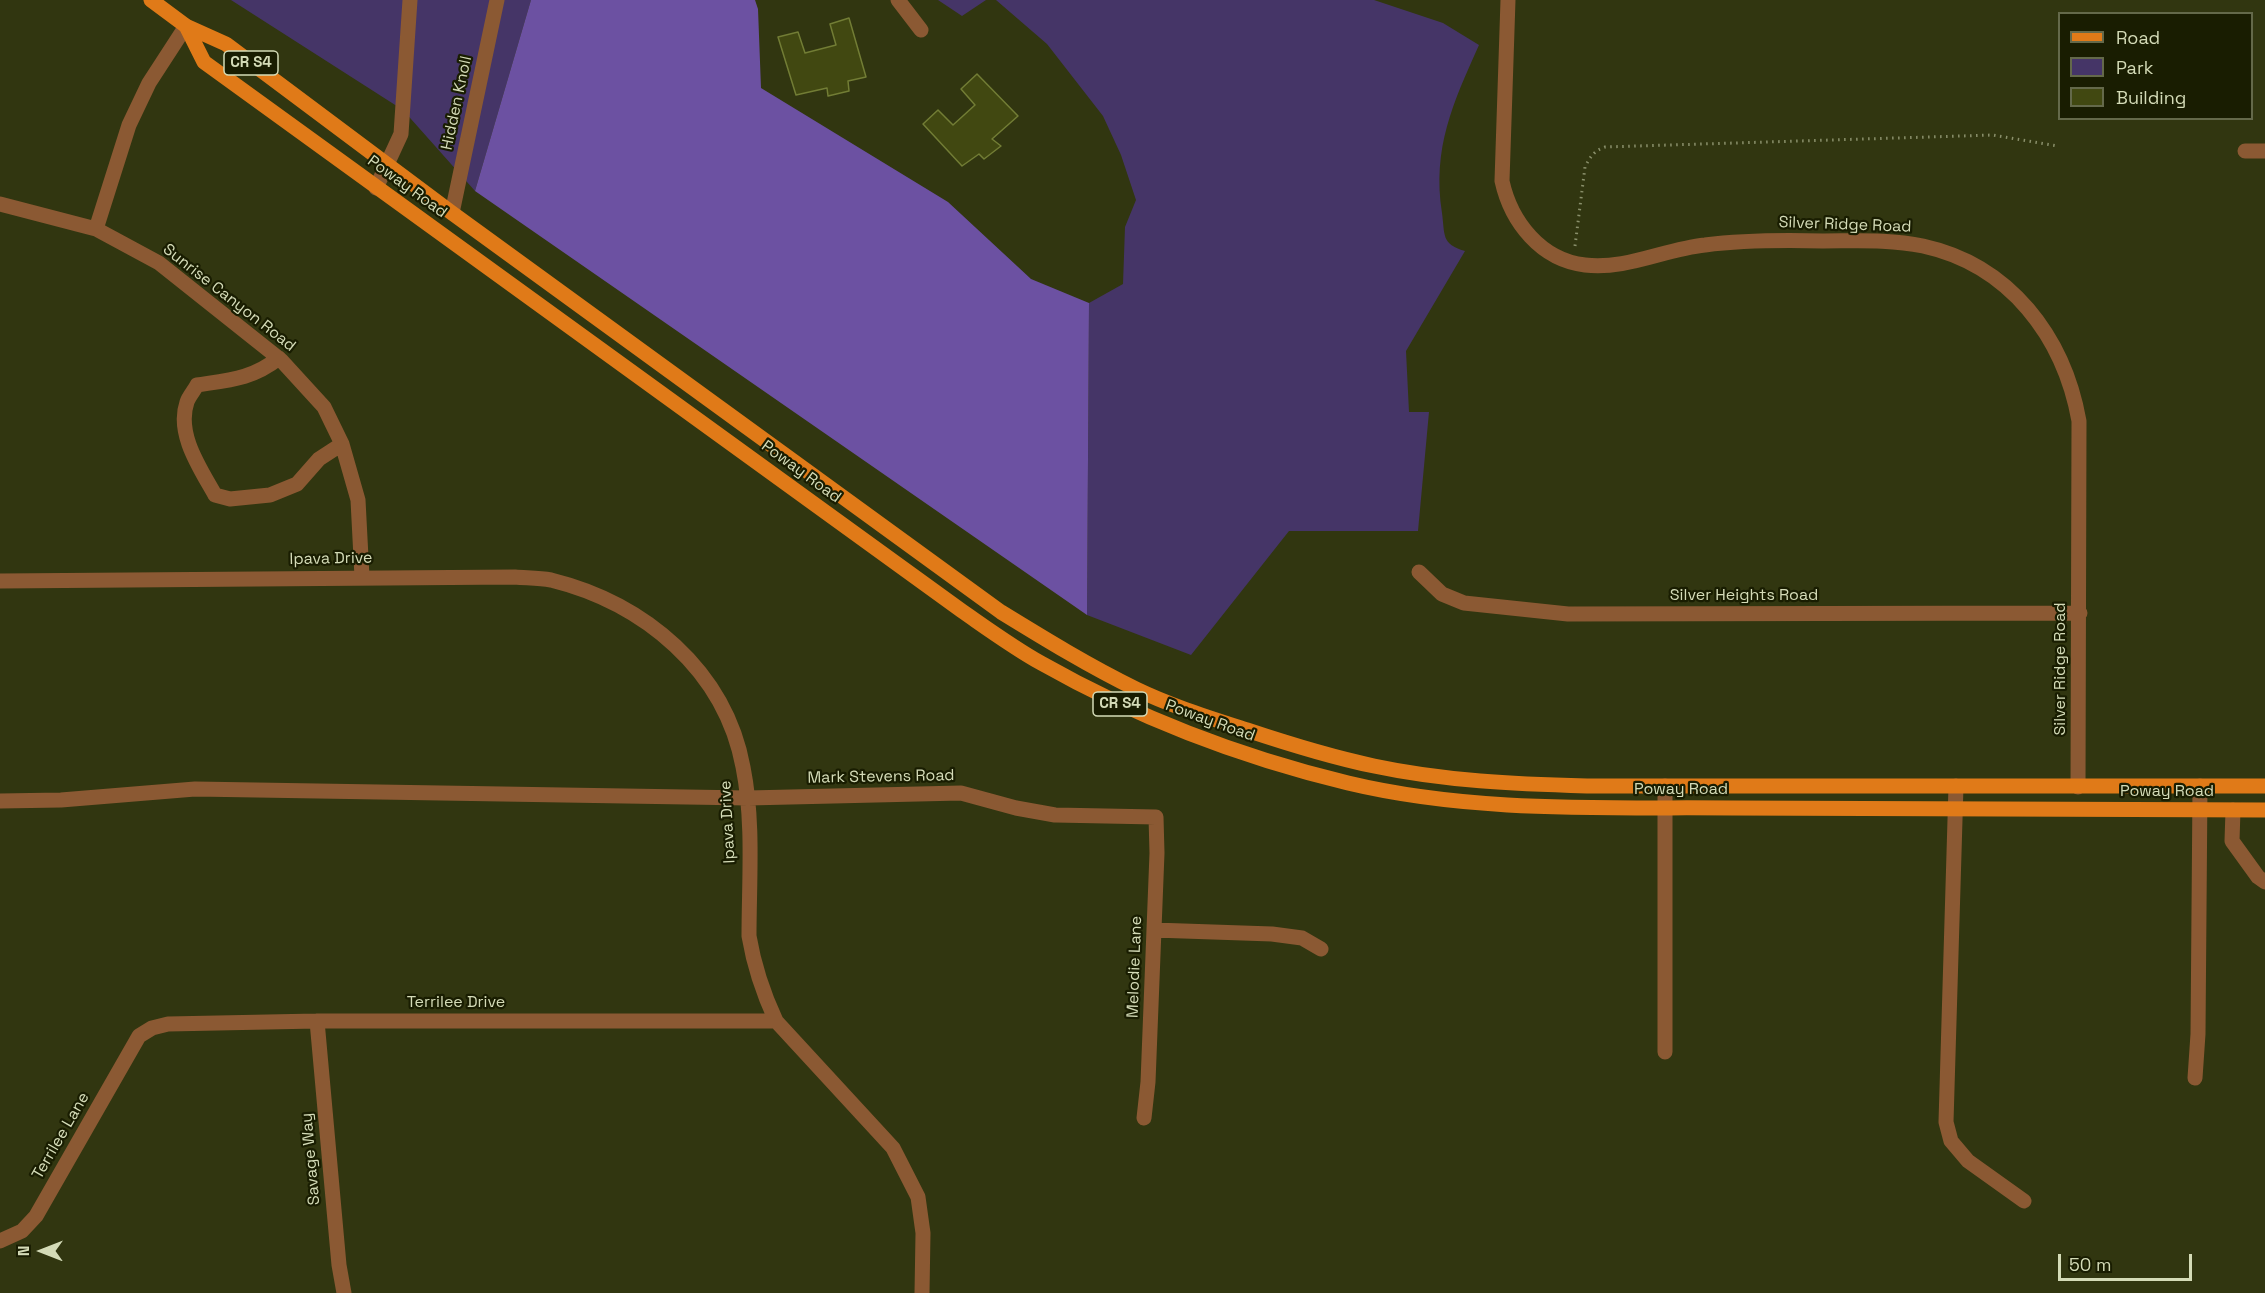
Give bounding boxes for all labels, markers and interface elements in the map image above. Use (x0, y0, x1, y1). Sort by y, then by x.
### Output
legend (2058, 12, 2253, 120)
text: Road (2116, 26, 2160, 49)
road number: CR S4 (224, 51, 278, 75)
street label: Hidden Knoll (438, 54, 476, 152)
text: Park (2116, 56, 2153, 79)
text: Building (2116, 86, 2186, 109)
street label: Poway Road (363, 152, 451, 222)
street label: Silver Ridge Road (1778, 213, 1912, 237)
street label: Sunrise Canyon Road (159, 240, 299, 356)
street label: Poway Road (757, 437, 845, 507)
street label: Ipava Drive (289, 549, 373, 569)
street label: Silver Heights Road (1670, 586, 1818, 606)
street label: Silver Ridge Road (2051, 602, 2071, 736)
road number: CR S4 (1093, 692, 1147, 716)
street label: Poway Road (1163, 696, 1257, 746)
street label: Mark Stevens Road (807, 766, 955, 788)
street label: Ipava Drive (716, 780, 740, 864)
street label: Poway Road (1634, 780, 1728, 800)
street label: Poway Road (2120, 782, 2214, 802)
street label: Melodie Lane (1124, 916, 1146, 1018)
street label: Terrilee Drive (407, 993, 505, 1013)
street label: Terrilee Lane (28, 1089, 94, 1183)
street label: Savage Way (297, 1112, 325, 1206)
north arrow (12, 1221, 72, 1281)
scale bar (2061, 1242, 2194, 1280)
text: N (13, 1246, 34, 1256)
text: 50 m (2069, 1253, 2111, 1276)

